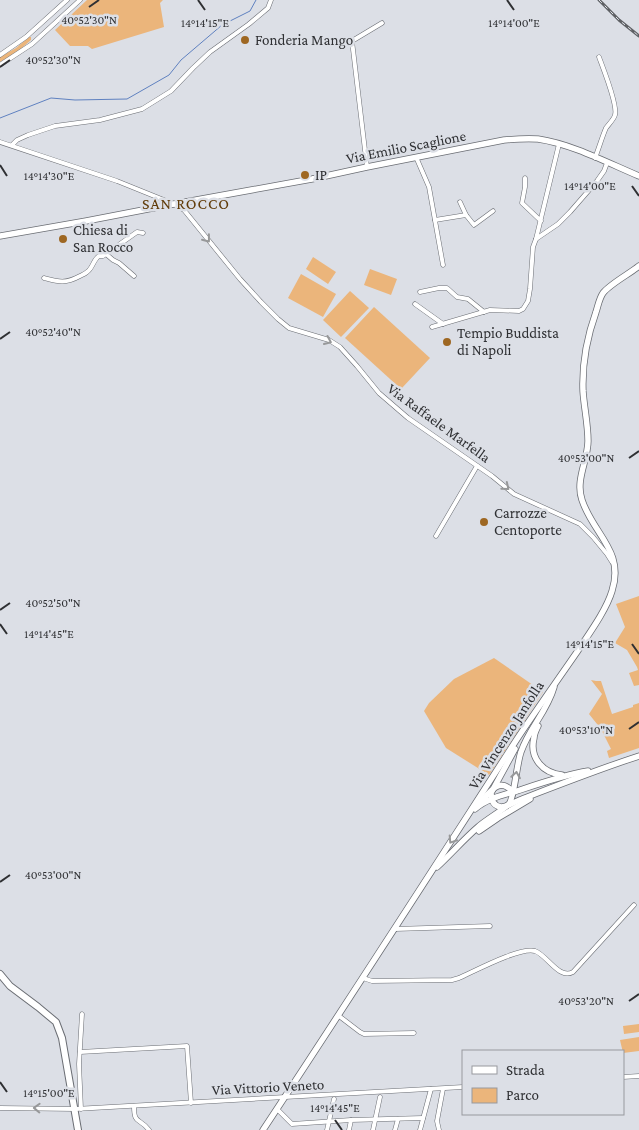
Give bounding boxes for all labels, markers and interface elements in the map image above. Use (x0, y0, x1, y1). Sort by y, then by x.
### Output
text: 40°52'30"N (61, 13, 117, 27)
text: 14°14'15"E (181, 16, 230, 30)
text: 14°14'00"E (488, 16, 540, 30)
place label: Fonderia Mango (255, 32, 353, 49)
marker: Fonderia Mango (239, 34, 251, 46)
text: 40°52'30"N (25, 53, 81, 67)
street label: Via Emilio Scaglione (345, 127, 468, 167)
place label: IP (315, 167, 327, 183)
text: 14°14'30"E (24, 169, 75, 183)
marker: IP (299, 169, 311, 181)
text: 14°14'00"E (564, 179, 616, 193)
district label: SAN ROCCO (142, 195, 230, 212)
place label: Chiesa di San Rocco (73, 222, 133, 255)
marker: Chiesa di San Rocco (57, 233, 69, 245)
one-way arrow (202, 233, 211, 242)
text: 40°52'40"N (25, 325, 81, 339)
place label: Tempio Buddista di Napoli (457, 325, 559, 359)
one-way arrow (323, 334, 332, 345)
marker: Tempio Buddista di Napoli (441, 336, 453, 348)
street label: Via Raffaele Marfella (384, 380, 494, 466)
text: 40°53'00"N (558, 451, 614, 465)
one-way arrow (500, 482, 509, 490)
place label: Carrozze Centoporte (494, 505, 562, 539)
marker: Carrozze Centoporte (478, 516, 490, 528)
text: 40°52'50"N (25, 596, 81, 610)
text: 14°14'45"E (24, 627, 74, 641)
text: 14°14'15"E (566, 637, 615, 651)
street label: Via Vincenzo Janfolla (465, 678, 548, 793)
text: 40°53'10"N (559, 723, 613, 737)
one-way arrow (510, 770, 520, 779)
one-way arrow (449, 835, 458, 844)
text: 40°53'00"N (25, 868, 81, 882)
text: 40°53'20"N (558, 994, 614, 1008)
legend (462, 1050, 624, 1115)
text: Strada (506, 1062, 545, 1078)
street label: Via Vittorio Veneto (211, 1076, 325, 1098)
text: 14°15'00"E (23, 1086, 75, 1100)
text: Parco (506, 1087, 539, 1103)
text: 14°14'45"E (310, 1101, 360, 1115)
one-way arrow (33, 1103, 41, 1114)

